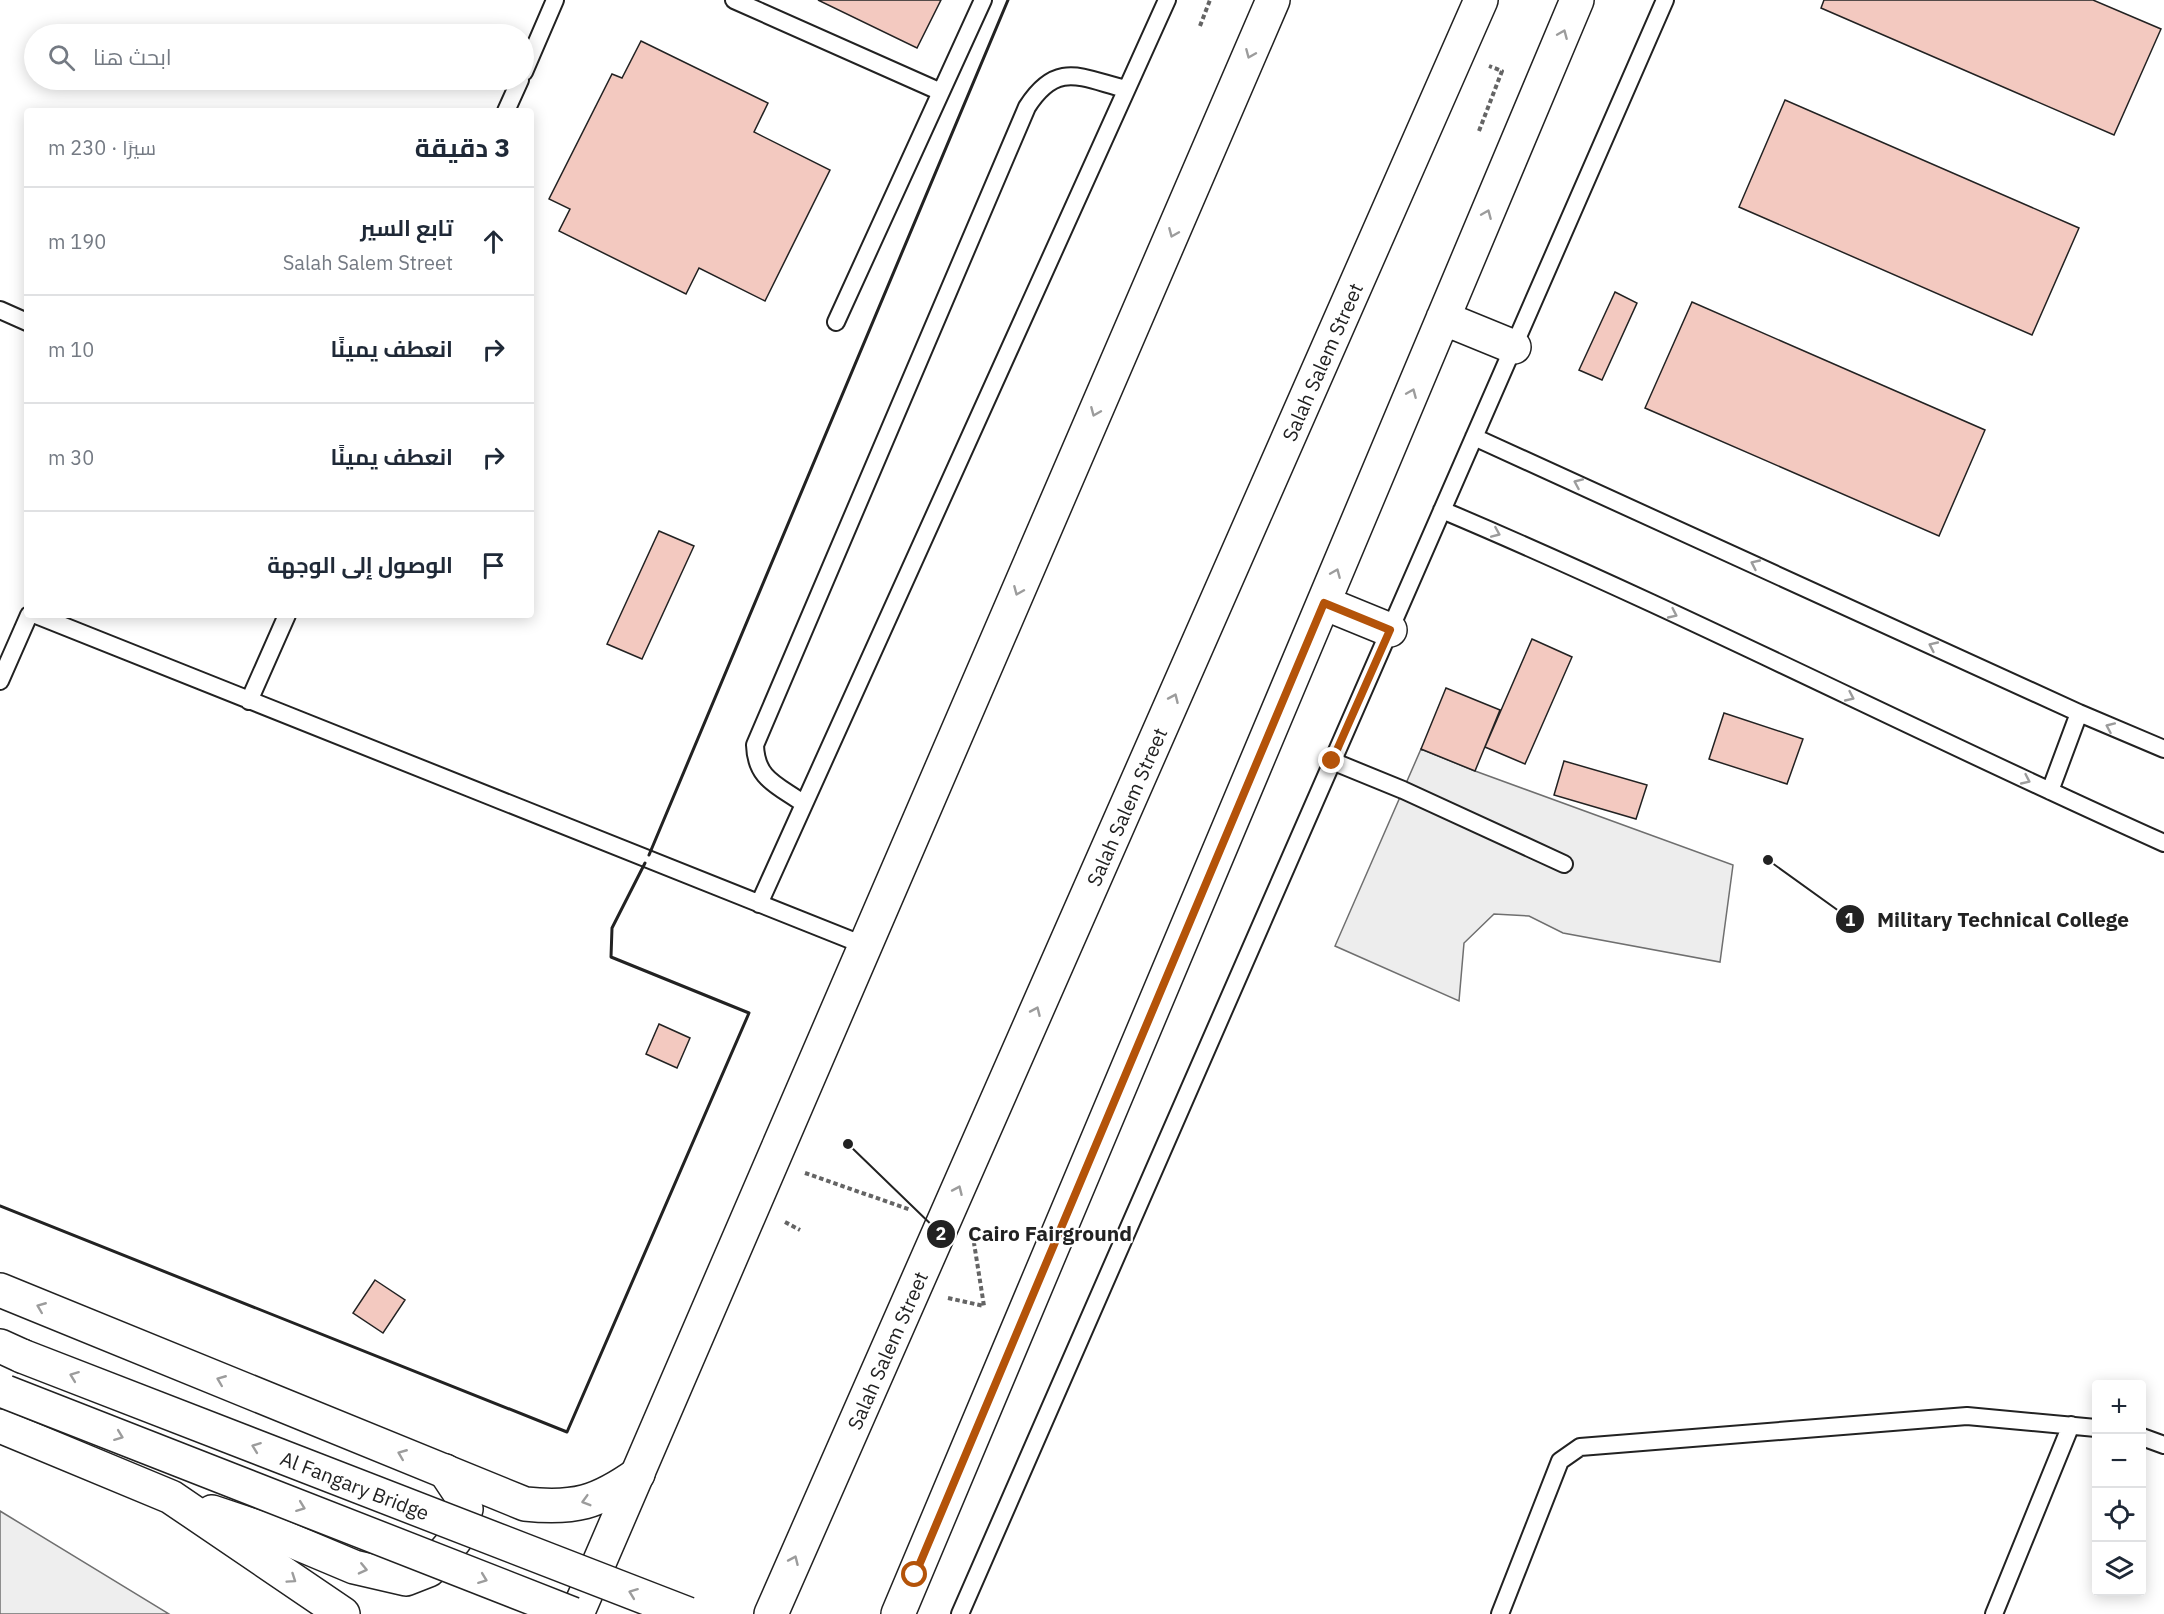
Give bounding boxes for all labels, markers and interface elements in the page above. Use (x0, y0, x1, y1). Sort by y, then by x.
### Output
search box (24, 24, 534, 90)
one-way arrow (1556, 29, 1568, 40)
icon: search (45, 41, 78, 74)
text: ابحث هنا (93, 42, 172, 71)
one-way arrow (1245, 47, 1257, 58)
text: 3 دقيقة (415, 130, 510, 164)
text: سيرًا · 230 m (48, 134, 156, 161)
one-way arrow (1480, 209, 1492, 220)
text: تابع السير (360, 213, 453, 242)
icon: ahead (477, 225, 510, 258)
one-way arrow (1168, 226, 1180, 237)
text: 190 m (48, 228, 106, 255)
text: Salah Salem Street (283, 249, 453, 276)
street label: Salah Salem Street (1275, 278, 1369, 445)
icon: right (477, 333, 510, 366)
text: انعطف يمينًا (331, 334, 453, 363)
text: 10 m (48, 336, 94, 363)
one-way arrow (1405, 389, 1417, 400)
one-way arrow (1091, 406, 1103, 417)
icon: right (477, 441, 510, 474)
text: انعطف يمينًا (331, 442, 453, 471)
text: 30 m (48, 444, 94, 471)
one-way arrow (1574, 478, 1585, 490)
one-way arrow (1490, 526, 1501, 538)
icon: arrive (477, 549, 510, 582)
text: الوصول إلى الوجهة (267, 550, 453, 579)
one-way arrow (1751, 560, 1762, 572)
one-way arrow (1329, 568, 1341, 579)
one-way arrow (1014, 585, 1026, 596)
one-way arrow (1667, 606, 1678, 618)
one-way arrow (1928, 641, 1939, 653)
one-way arrow (1843, 689, 1854, 701)
one-way arrow (1167, 694, 1179, 705)
one-way arrow (2105, 722, 2116, 734)
street label: Salah Salem Street (1079, 723, 1173, 890)
route end (1318, 747, 1344, 773)
one-way arrow (2020, 772, 2031, 784)
callout: Military Technical College (1835, 900, 2141, 939)
text: Military Technical College (1877, 905, 2129, 933)
text: 1 (1845, 908, 1856, 931)
one-way arrow (1029, 1007, 1041, 1018)
one-way arrow (951, 1185, 963, 1196)
callout: Cairo Fairground (926, 1214, 1144, 1253)
text: Cairo Fairground (968, 1219, 1132, 1247)
text: 2 (936, 1222, 946, 1245)
street label: Salah Salem Street (840, 1267, 934, 1434)
one-way arrow (36, 1302, 47, 1314)
one-way arrow (69, 1371, 80, 1383)
one-way arrow (216, 1375, 227, 1387)
map controls (2092, 1380, 2146, 1596)
button: + (2092, 1380, 2146, 1434)
one-way arrow (114, 1429, 124, 1442)
button: − (2092, 1434, 2146, 1488)
one-way arrow (251, 1441, 261, 1454)
street label: Al Fangary Bridge (277, 1444, 433, 1526)
one-way arrow (397, 1449, 408, 1461)
button: locate (2092, 1488, 2146, 1542)
one-way arrow (581, 1494, 591, 1507)
one-way arrow (295, 1500, 306, 1513)
button: layers (2092, 1542, 2146, 1596)
one-way arrow (787, 1556, 799, 1567)
route start (901, 1561, 927, 1587)
one-way arrow (358, 1562, 368, 1575)
one-way arrow (477, 1571, 487, 1584)
one-way arrow (286, 1572, 297, 1583)
one-way arrow (628, 1588, 639, 1600)

